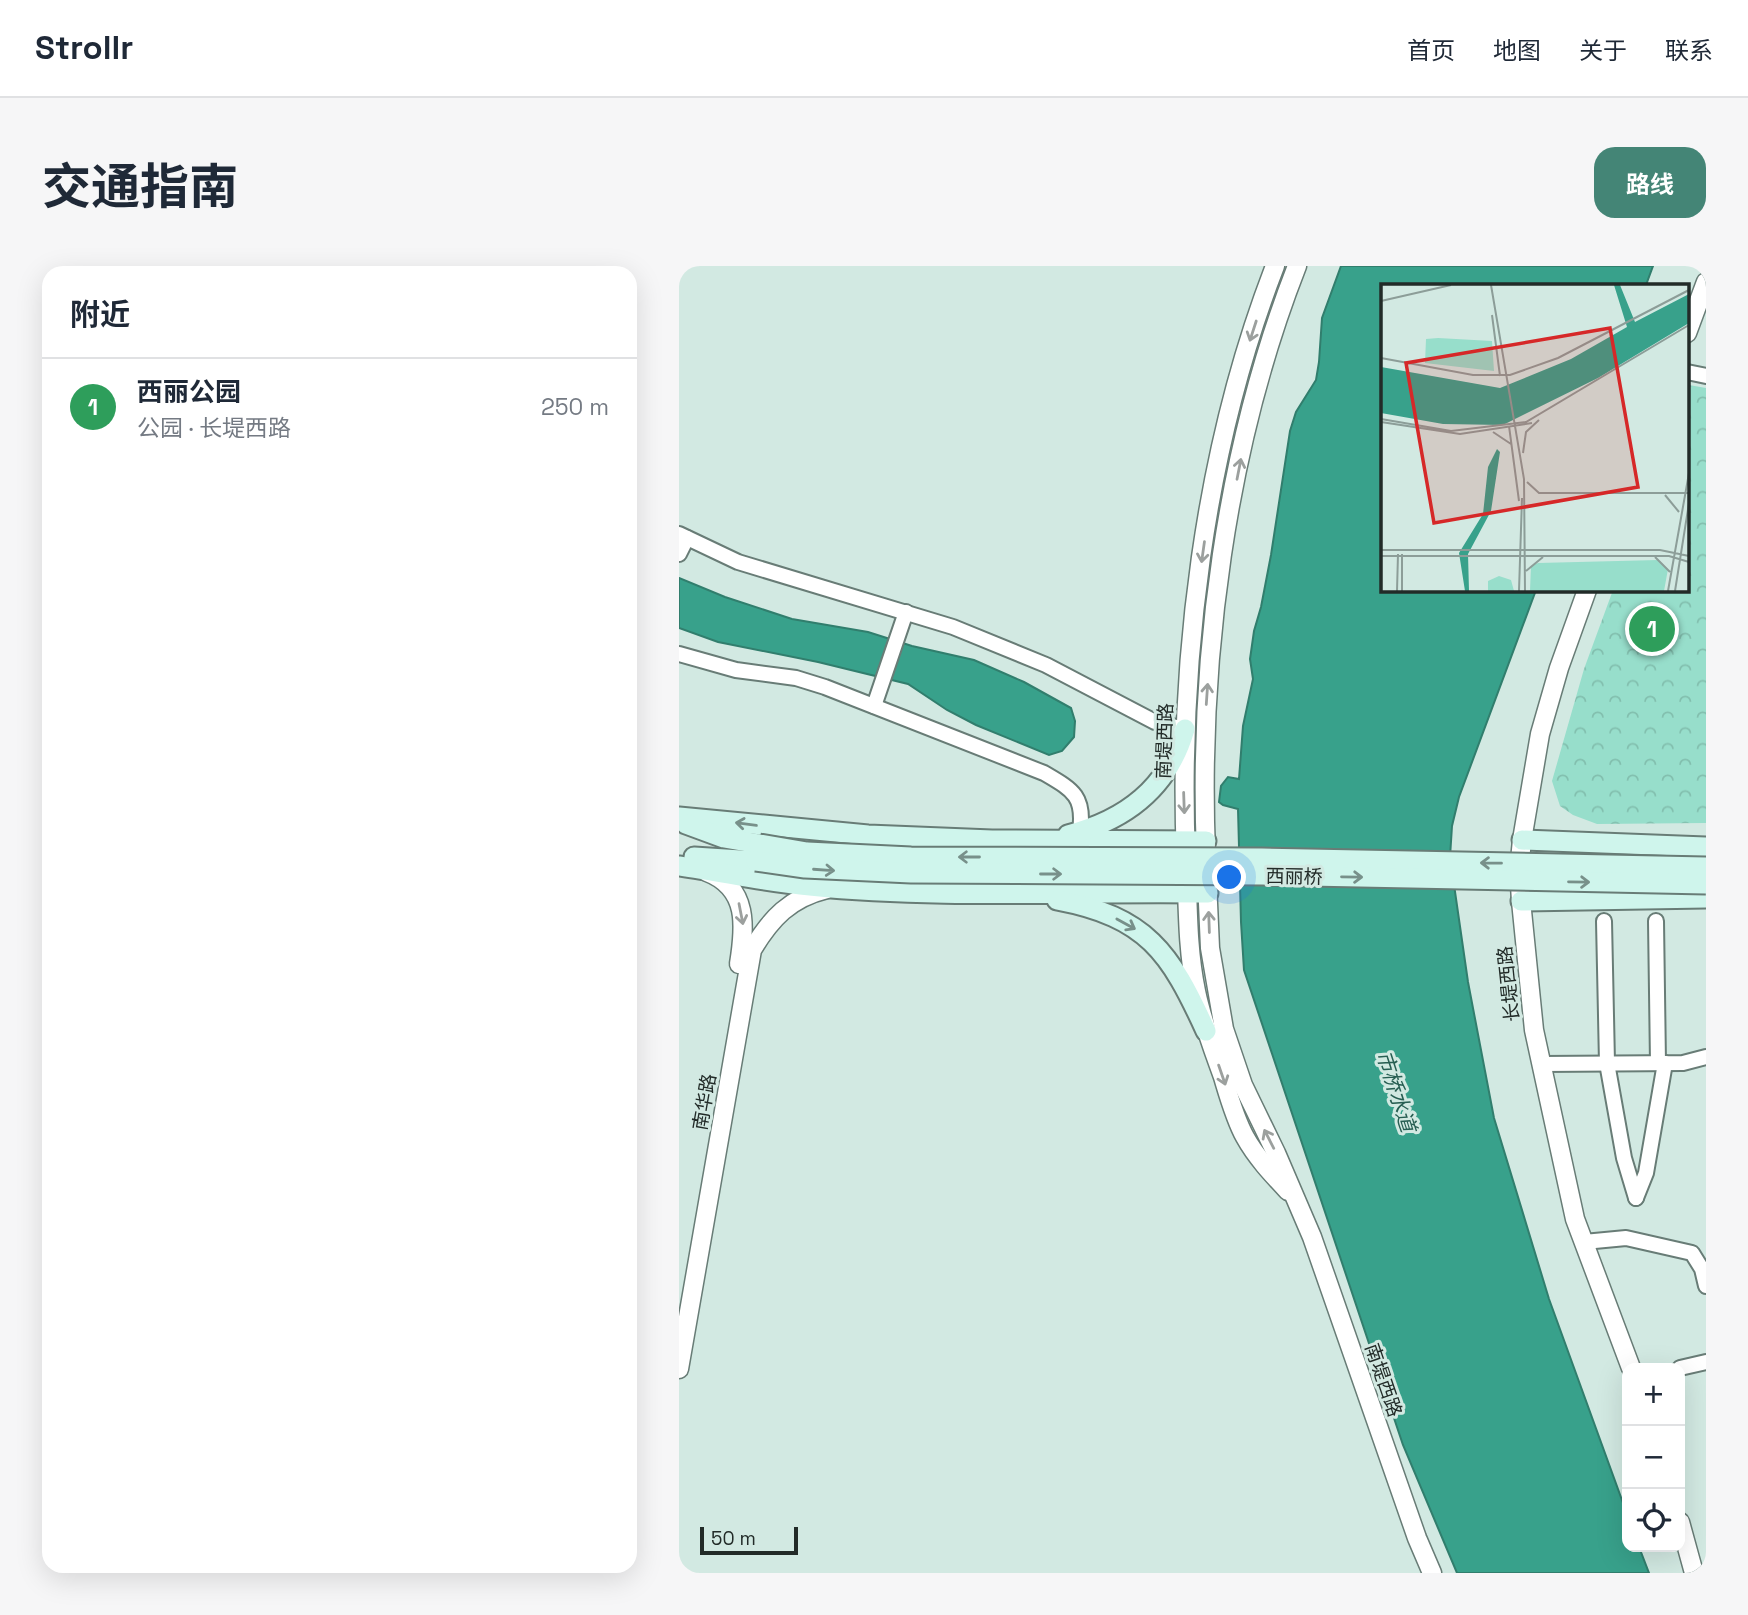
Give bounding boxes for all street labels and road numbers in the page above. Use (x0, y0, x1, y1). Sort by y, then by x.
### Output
street label: 南堤西路 (1151, 703, 1178, 779)
street label: 西丽桥 (1265, 864, 1323, 889)
street label: 长堤西路 (1492, 945, 1525, 1023)
street label: 南华路 (687, 1072, 722, 1132)
street label: 南堤西路 (1359, 1340, 1408, 1420)

